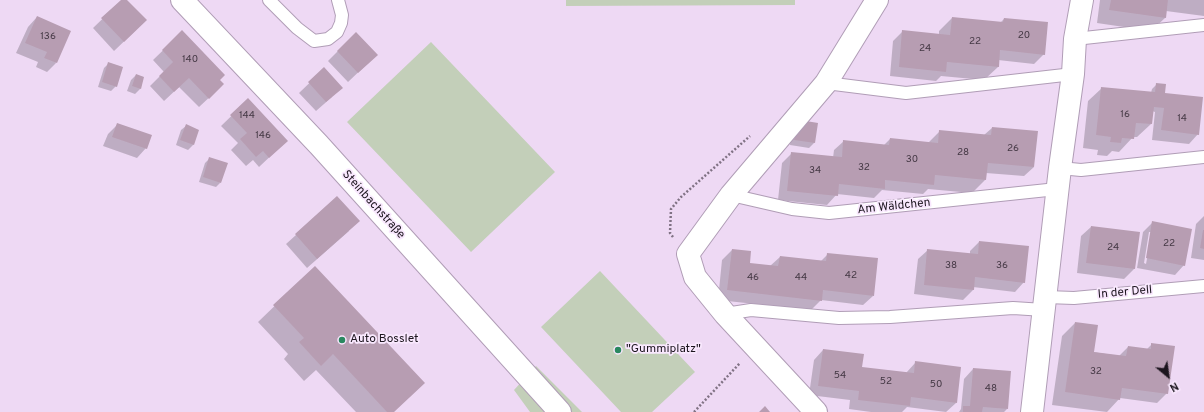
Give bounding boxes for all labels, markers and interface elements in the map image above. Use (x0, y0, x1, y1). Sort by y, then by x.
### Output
house number: 20 (1018, 30, 1030, 42)
house number: 136 (40, 31, 56, 43)
house number: 22 (969, 36, 981, 48)
house number: 24 (919, 43, 931, 55)
house number: 140 (182, 54, 198, 66)
house number: 16 (1120, 109, 1130, 121)
house number: 144 (239, 110, 255, 122)
house number: 14 (1177, 113, 1187, 125)
house number: 146 (255, 130, 271, 142)
house number: 26 (1007, 143, 1019, 155)
house number: 28 (957, 147, 969, 159)
house number: 30 (906, 154, 918, 166)
house number: 32 (858, 162, 870, 174)
house number: 34 (809, 165, 821, 177)
street label: Steinbachstraße (338, 168, 408, 242)
street label: Am Wäldchen (857, 196, 931, 218)
house number: 22 (1163, 238, 1175, 250)
house number: 24 (1107, 242, 1119, 254)
house number: 38 (945, 260, 957, 272)
house number: 36 (996, 260, 1008, 272)
house number: 42 (845, 270, 857, 282)
house number: 46 (747, 272, 759, 284)
house number: 44 (795, 272, 807, 284)
street label: In der Dell (1097, 283, 1153, 303)
place label: Auto Bosslet (350, 333, 419, 347)
marker: Auto Bosslet (337, 335, 347, 345)
place label: "Gummiplatz" (626, 343, 701, 357)
marker: "Gummiplatz" (613, 345, 623, 355)
north arrow (1148, 356, 1188, 396)
house number: 32 (1090, 366, 1102, 378)
house number: 54 (834, 370, 846, 382)
house number: 52 (880, 376, 892, 388)
text: N (1167, 378, 1181, 395)
house number: 50 (930, 379, 942, 391)
house number: 48 (985, 383, 997, 395)

